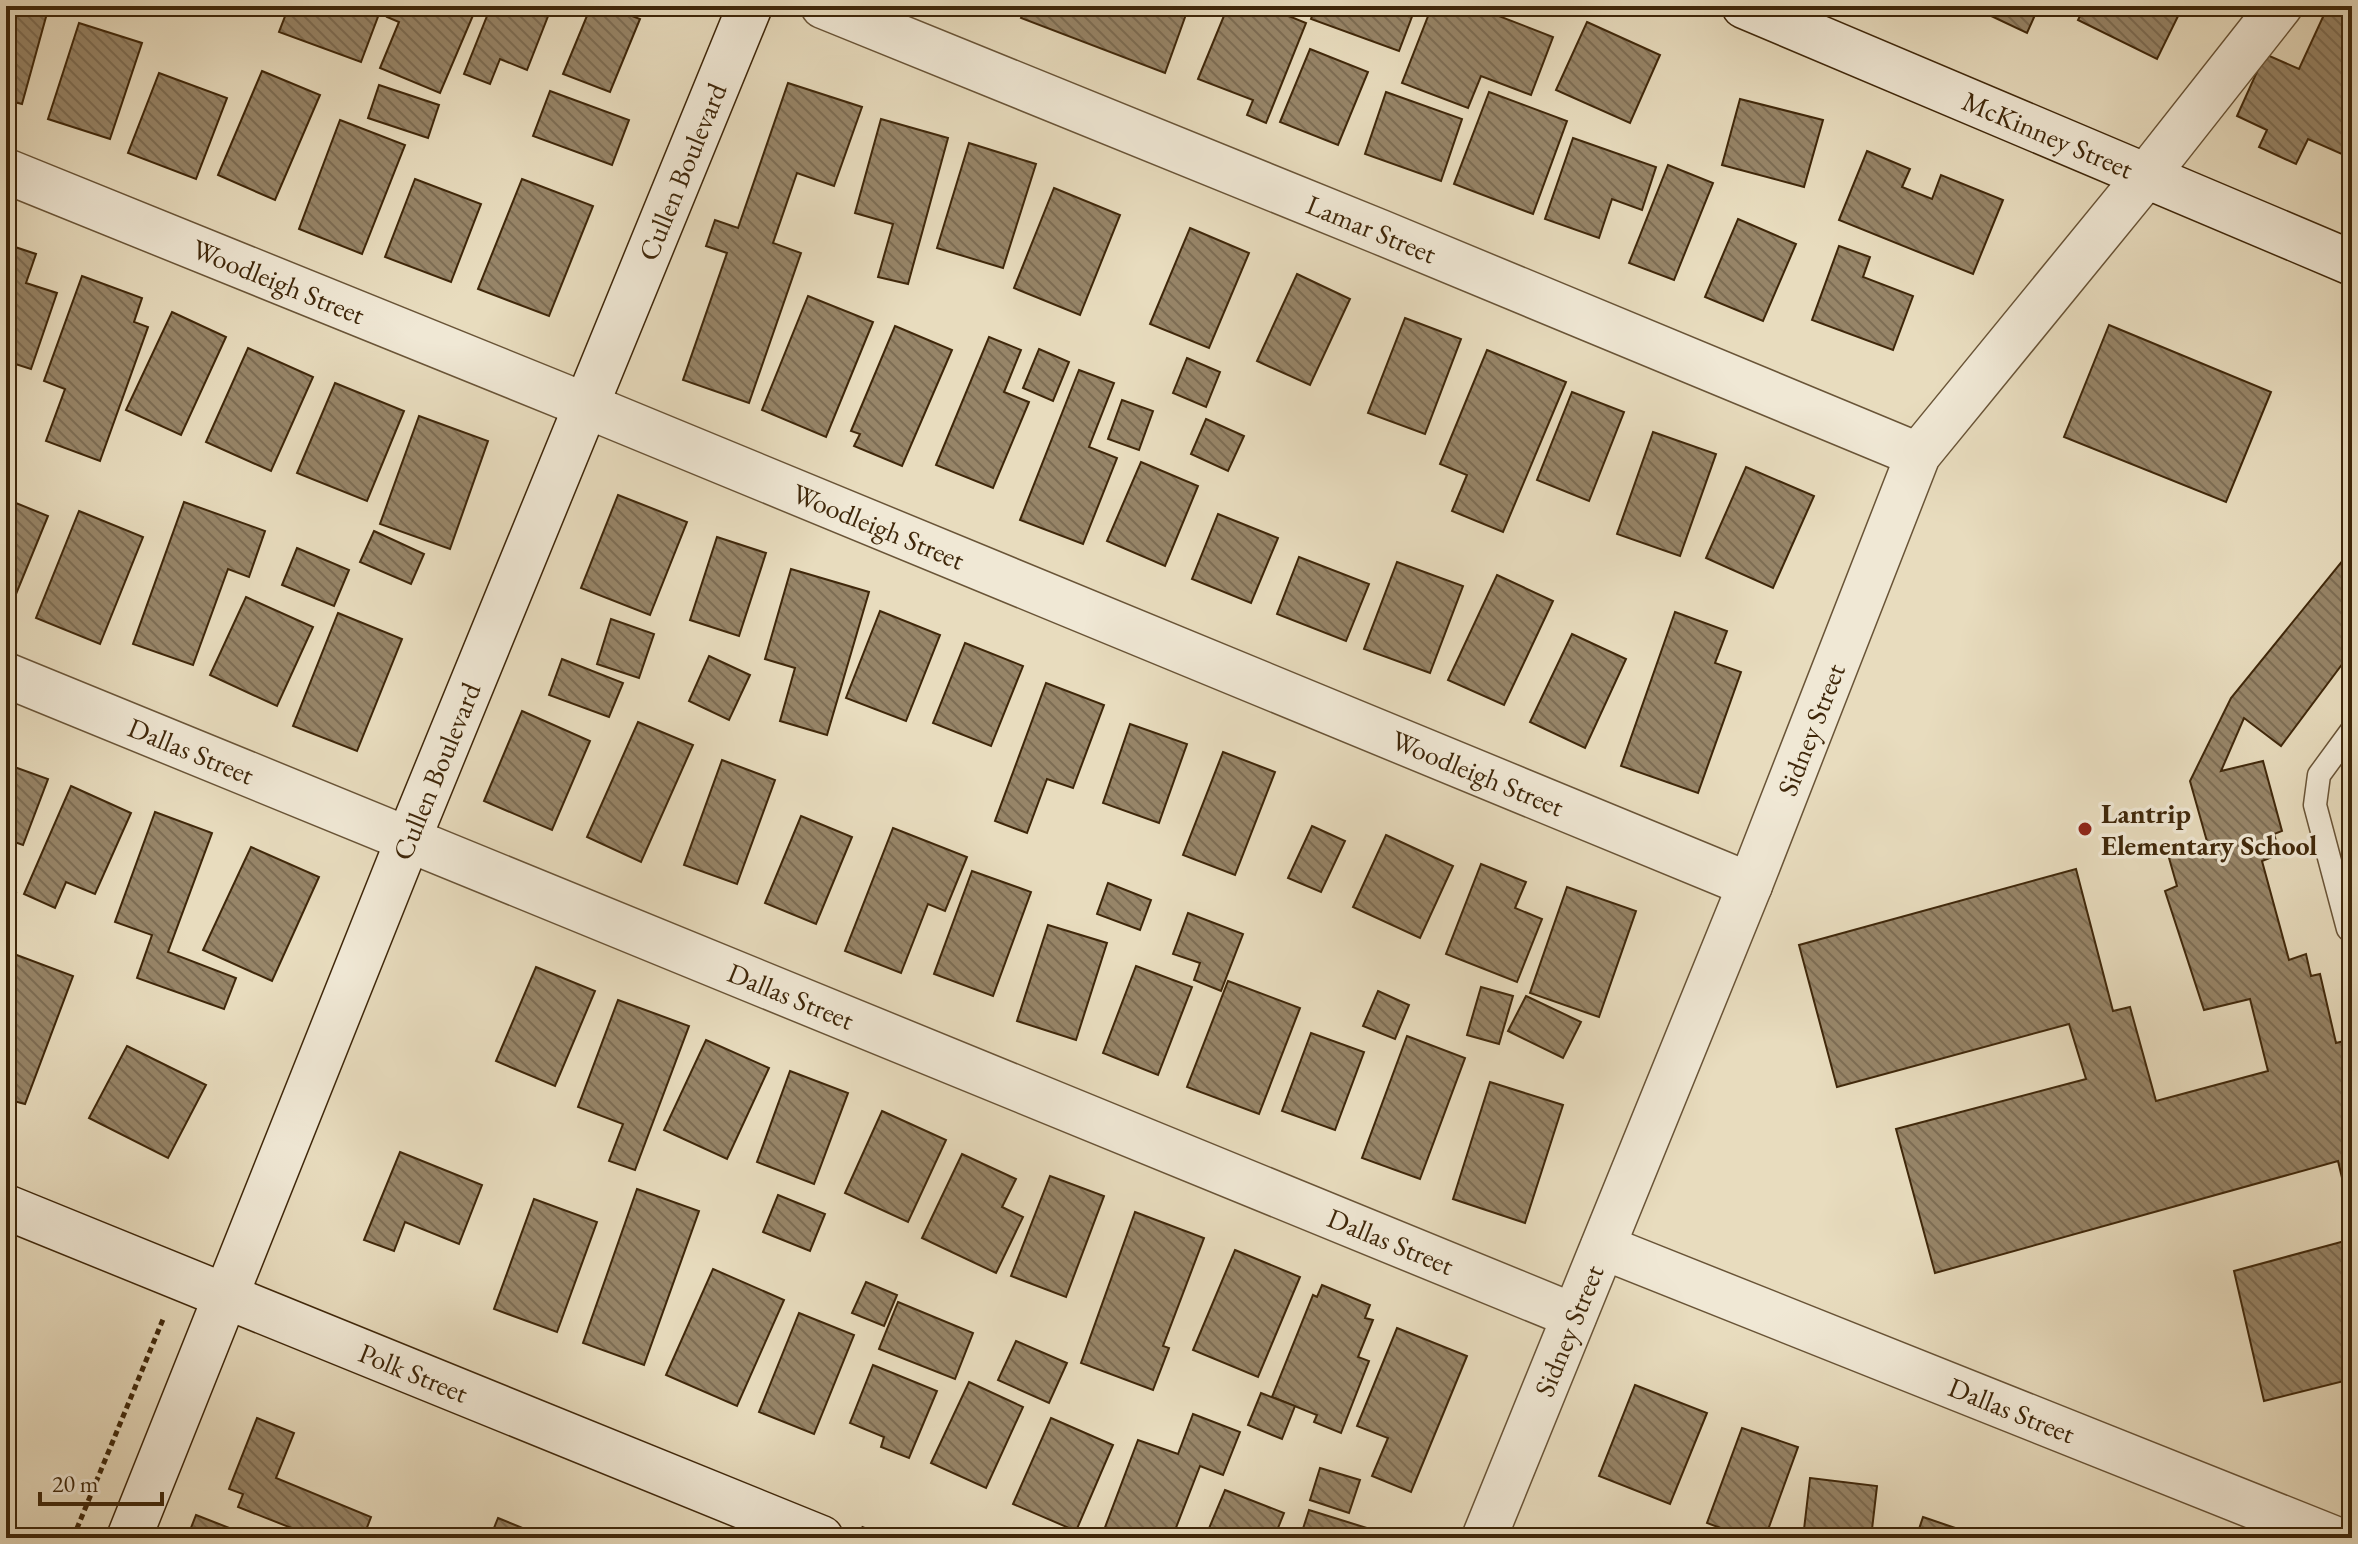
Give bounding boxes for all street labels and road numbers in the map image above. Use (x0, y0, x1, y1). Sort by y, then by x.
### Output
street label: Cullen Boulevard (630, 77, 735, 266)
street label: McKinney Street (1957, 82, 2139, 187)
street label: Lamar Street (1301, 186, 1442, 271)
street label: Woodleigh Street (187, 230, 370, 332)
street label: Woodleigh Street (787, 475, 970, 578)
street label: Sidney Street (1769, 658, 1853, 801)
street label: Cullen Boulevard (384, 676, 489, 865)
street label: Dallas Street (123, 709, 260, 793)
street label: Woodleigh Street (1386, 721, 1569, 824)
street label: Dallas Street (722, 954, 860, 1038)
street label: Dallas Street (1322, 1199, 1459, 1283)
street label: Sidney Street (1526, 1259, 1612, 1402)
street label: Polk Street (354, 1334, 474, 1411)
street label: Dallas Street (1943, 1369, 2080, 1451)

